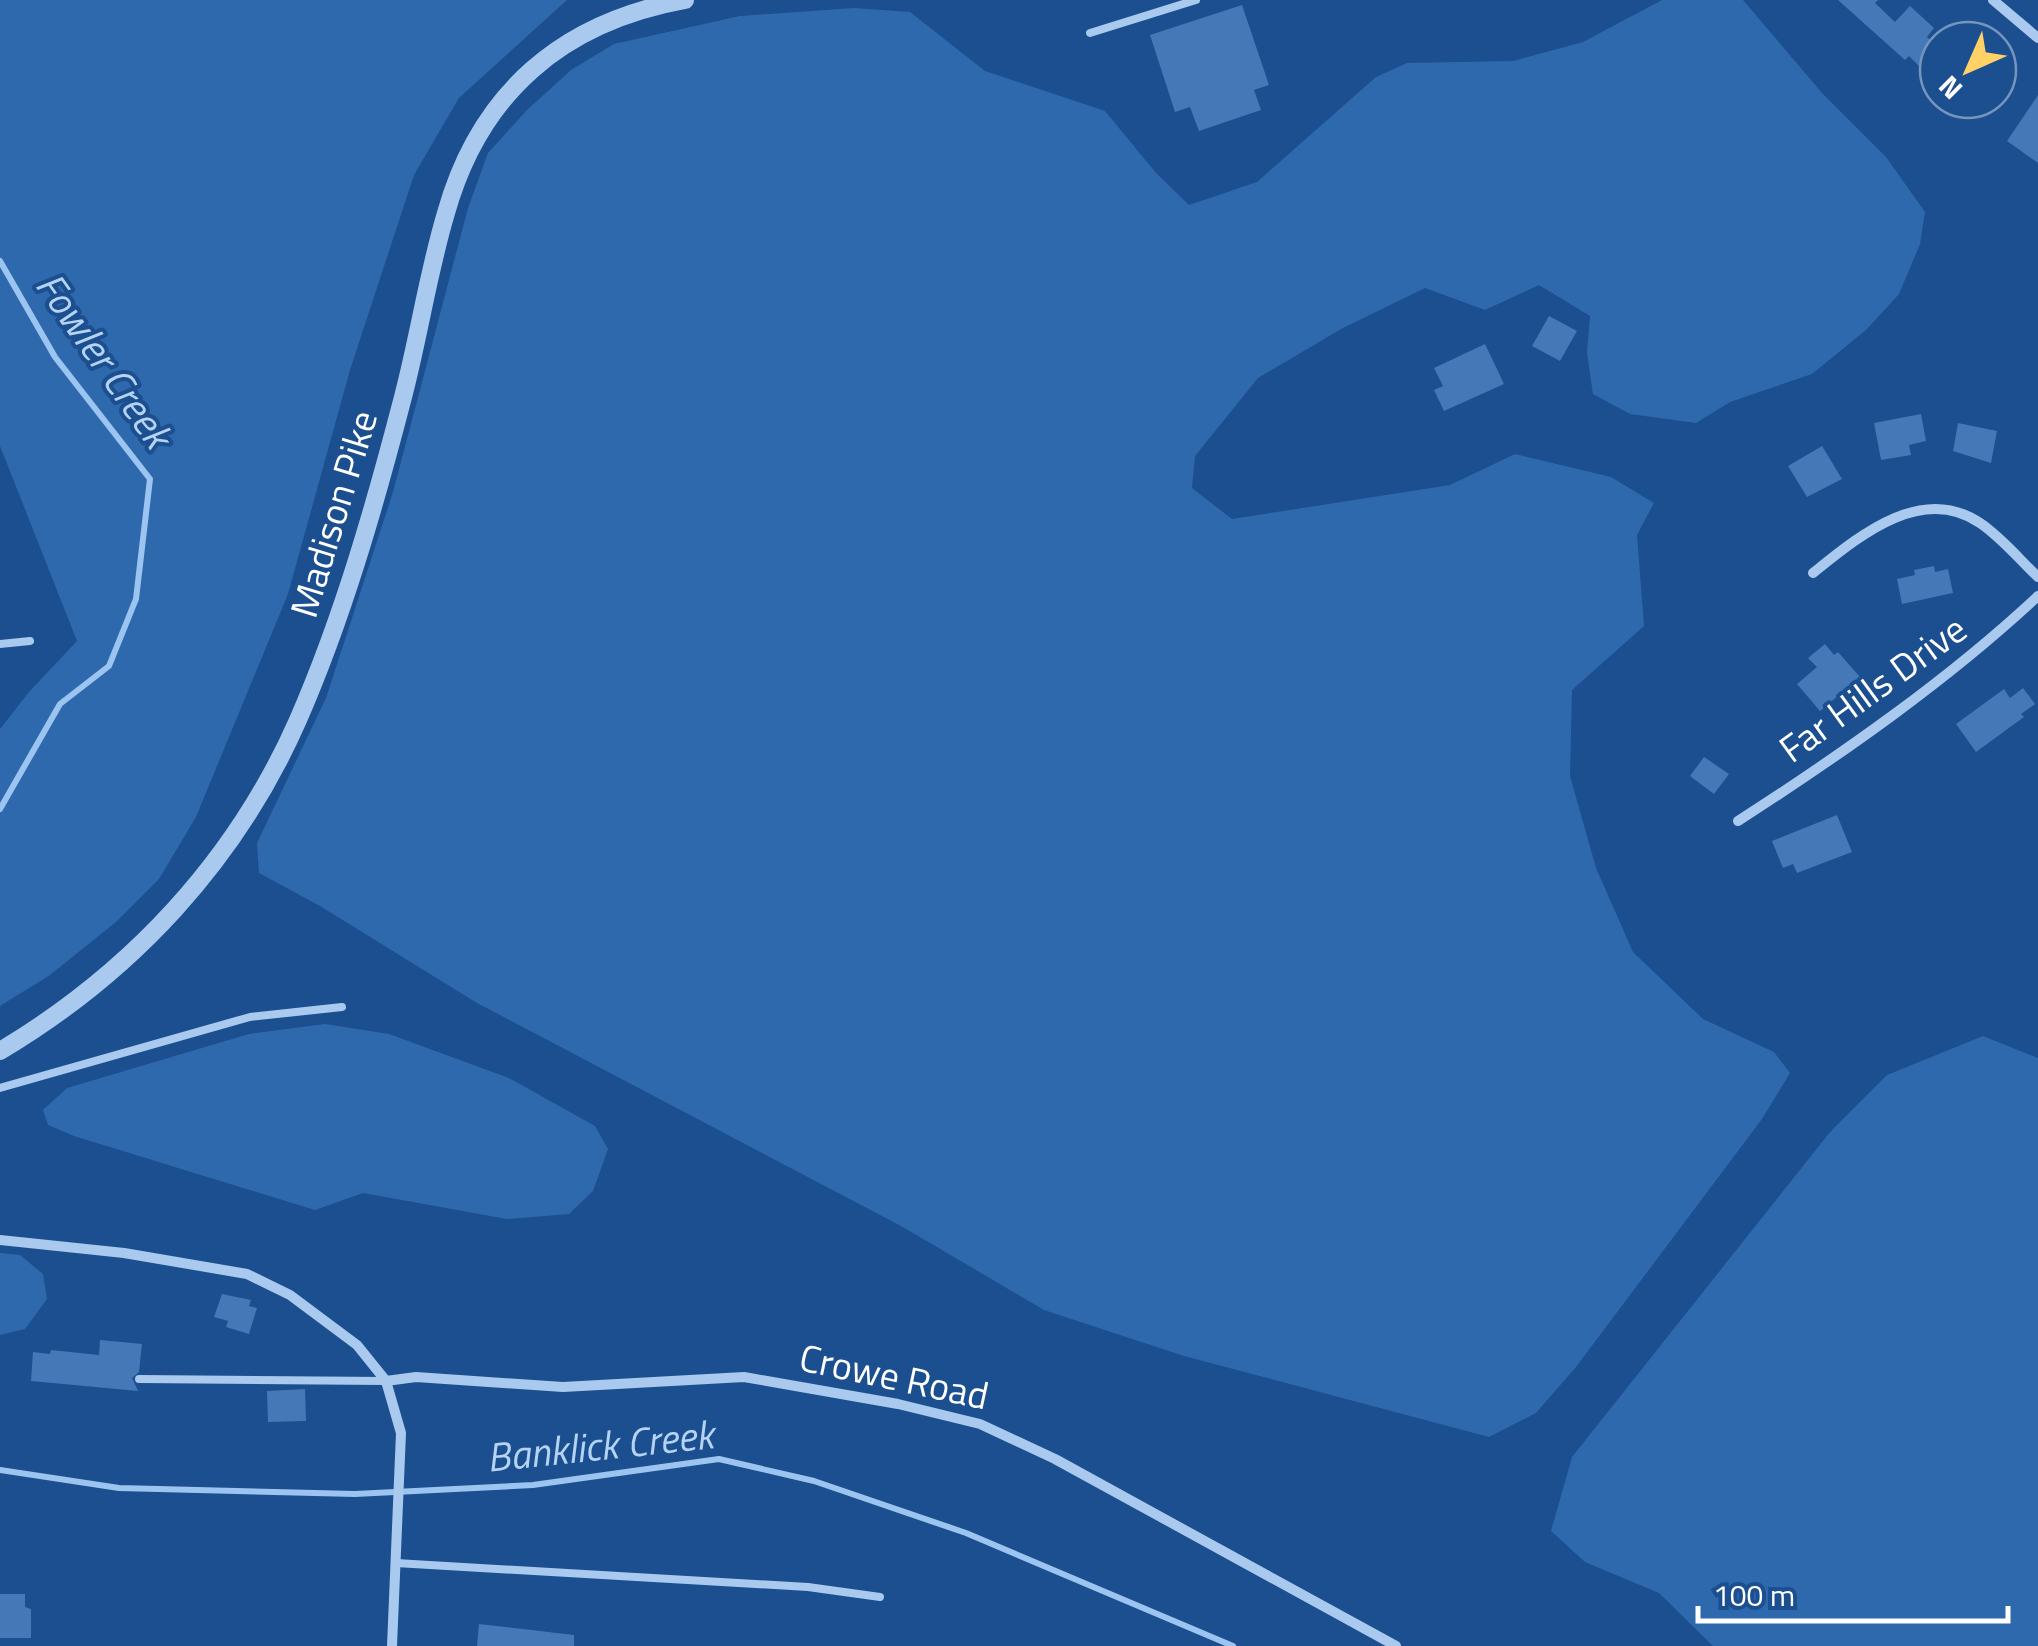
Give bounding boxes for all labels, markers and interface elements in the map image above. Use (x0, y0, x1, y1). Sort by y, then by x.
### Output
north arrow (1918, 20, 2018, 120)
text: N (1928, 66, 1972, 110)
water label: Fowler Creek (21, 259, 190, 464)
street label: Madison Pike (274, 403, 392, 624)
street label: Far Hills Drive (1766, 600, 1978, 776)
street label: Crowe Road (794, 1328, 994, 1424)
water label: Banklick Creek (484, 1403, 720, 1488)
scale bar (1698, 1561, 2008, 1623)
text: 100 m (1713, 1572, 1795, 1618)

